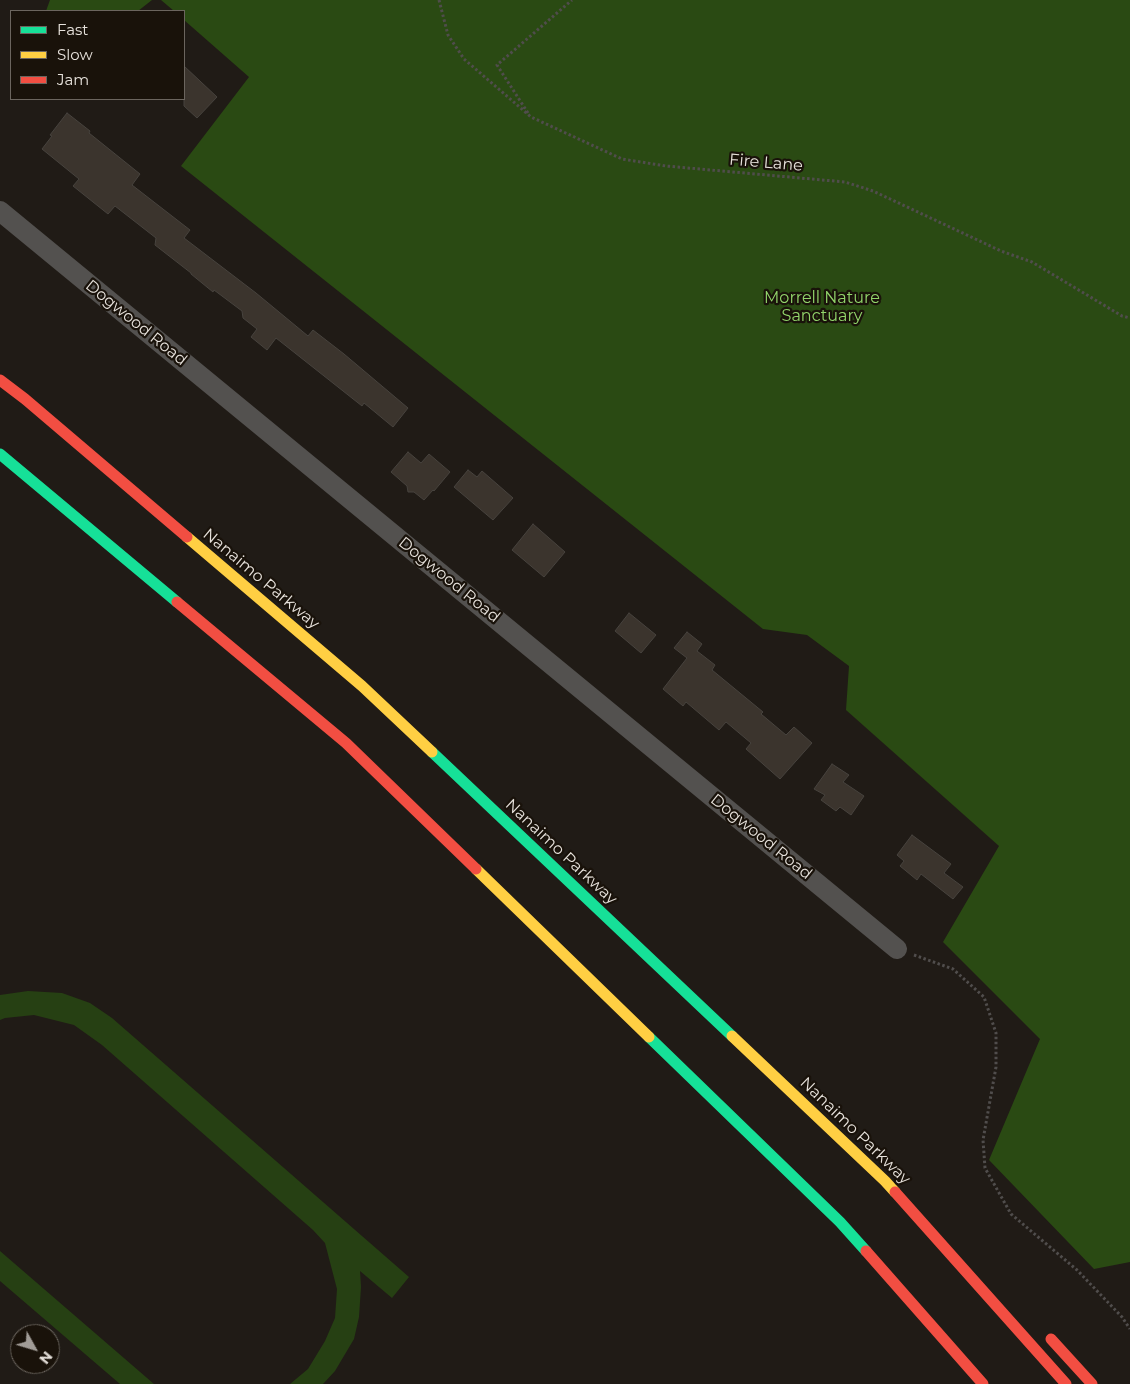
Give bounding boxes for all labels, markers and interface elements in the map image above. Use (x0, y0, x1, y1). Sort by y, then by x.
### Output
legend (10, 10, 185, 100)
text: Fast (57, 20, 88, 39)
text: Slow (57, 45, 93, 64)
text: Jam (57, 70, 89, 89)
street label: Fire Lane (728, 150, 804, 176)
street label: Dogwood Road (81, 276, 191, 370)
park label: Morrell Nature Sanctuary (764, 288, 880, 326)
street label: Nanaimo Parkway (199, 525, 323, 633)
street label: Dogwood Road (394, 533, 504, 627)
street label: Dogwood Road (706, 790, 816, 884)
street label: Nanaimo Parkway (501, 795, 621, 909)
street label: Nanaimo Parkway (796, 1073, 914, 1189)
north arrow (10, 1324, 60, 1374)
text: N (35, 1348, 56, 1368)

